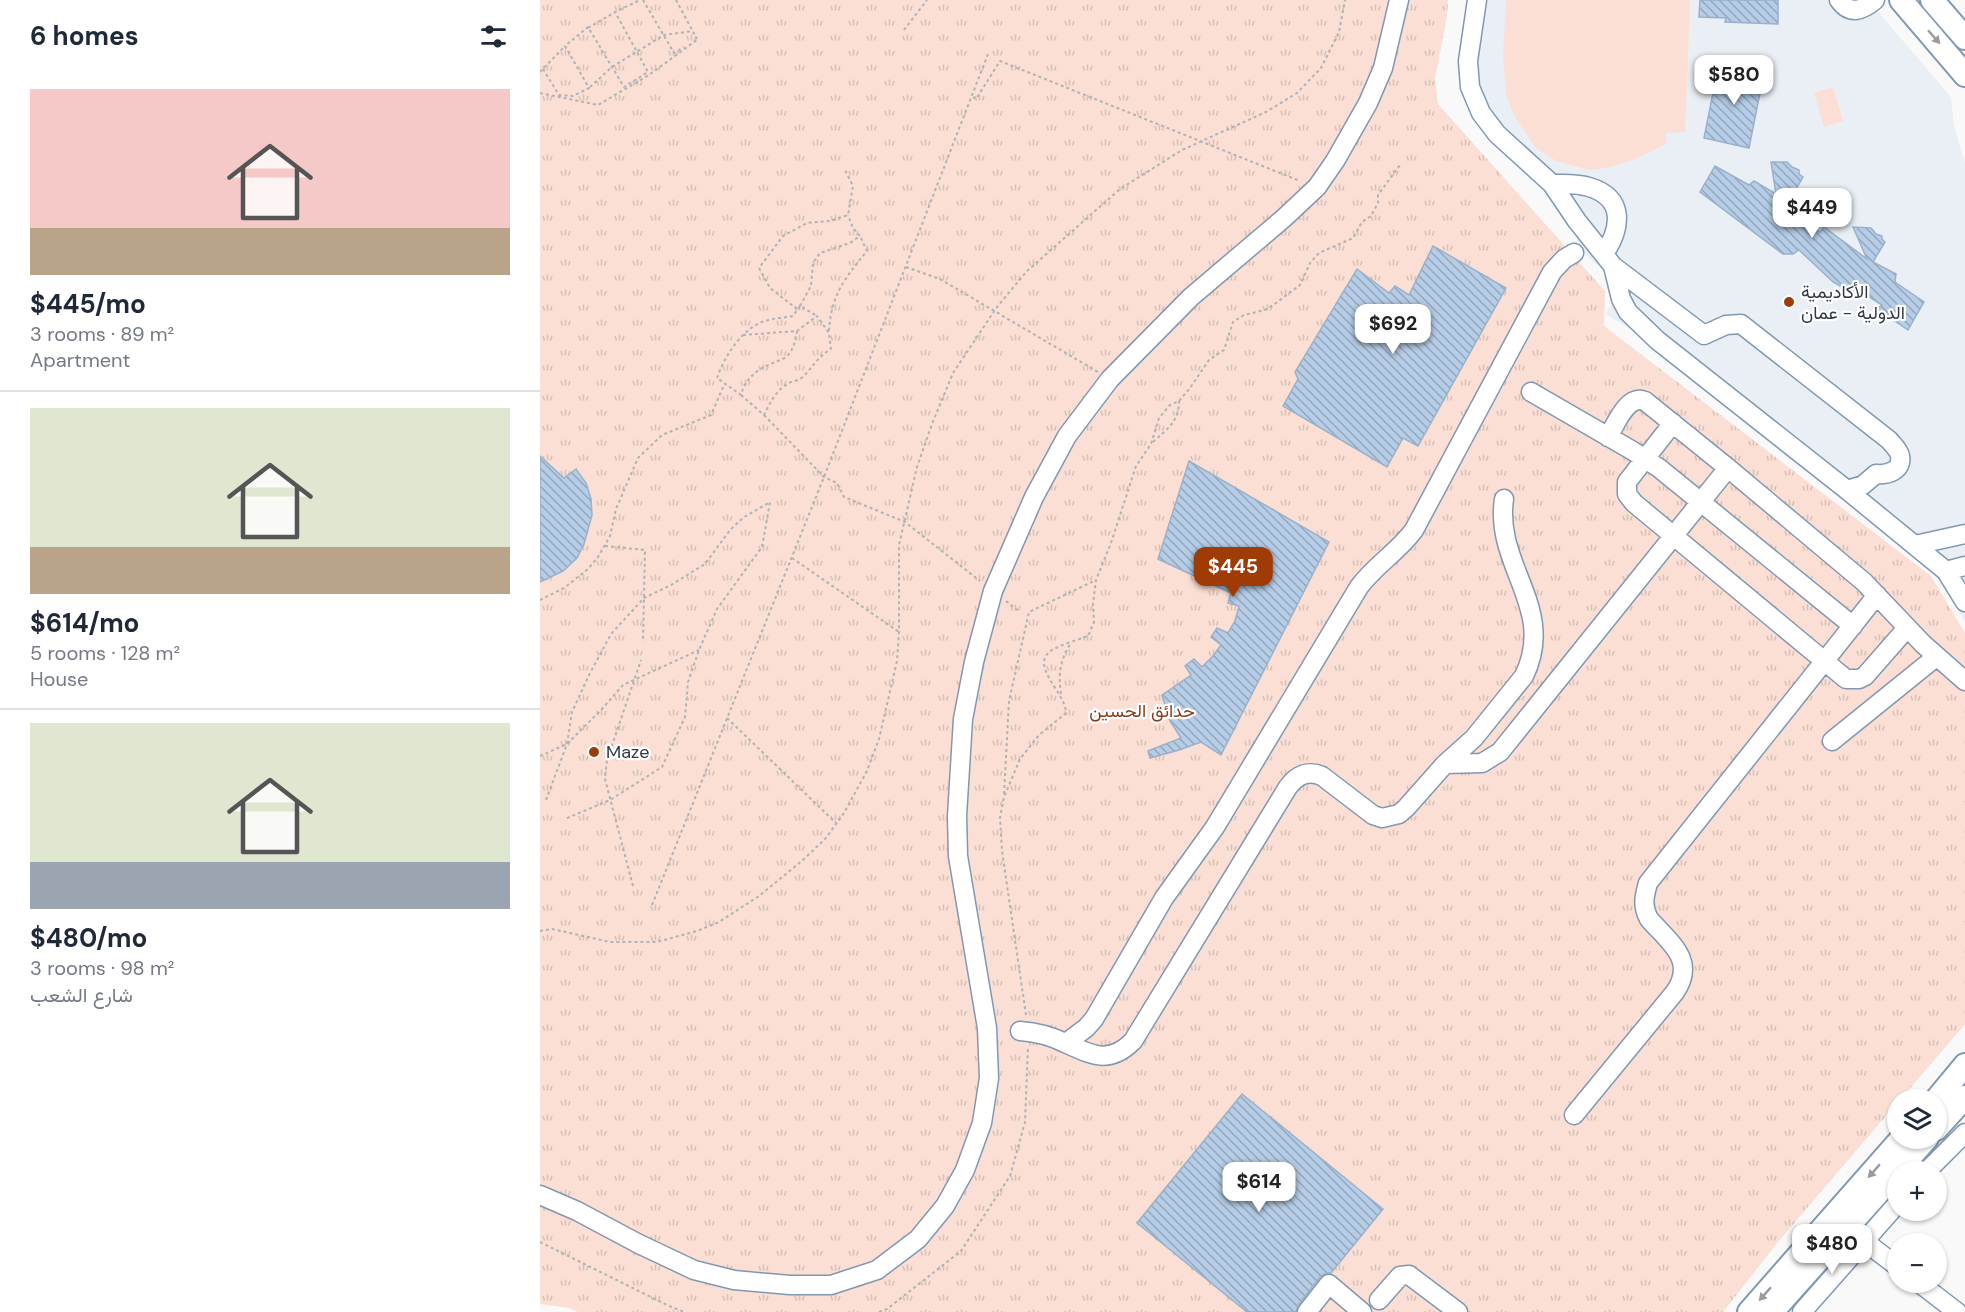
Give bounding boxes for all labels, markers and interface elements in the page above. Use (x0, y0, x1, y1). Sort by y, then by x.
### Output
text: 6 homes (30, 19, 138, 53)
icon: filters (477, 20, 510, 53)
one-way arrow (1927, 29, 1940, 44)
pin: $580 (1698, 55, 1770, 106)
text: $580 (1708, 61, 1760, 87)
icon: home (216, 128, 324, 236)
pin: $449 (1776, 188, 1848, 239)
text: $449 (1787, 194, 1837, 220)
place label: الأكاديمية الدولية - عمان (1801, 280, 1905, 325)
text: $445/mo (30, 287, 146, 321)
marker: الأكاديمية الدولية - عمان (1782, 295, 1796, 309)
pin: $692 (1357, 304, 1429, 355)
text: $692 (1369, 310, 1417, 336)
text: 3 rooms · 89 m² (30, 321, 174, 347)
text: Apartment (30, 347, 130, 373)
icon: home (216, 447, 324, 555)
pin: $445 (1197, 547, 1269, 598)
text: $445 (1208, 553, 1258, 579)
text: $614/mo (30, 606, 139, 640)
text: 5 rooms · 128 m² (30, 640, 180, 666)
text: House (30, 666, 88, 692)
park label: حدائق الحسين (1089, 699, 1195, 723)
place label: Maze (606, 740, 649, 764)
marker: Maze (587, 745, 601, 759)
icon: home (216, 762, 324, 870)
text: $480/mo (30, 921, 147, 955)
text: 3 rooms · 98 m² (30, 955, 174, 981)
text: شارع الشعب (30, 982, 133, 1008)
map controls (1887, 1089, 1947, 1293)
button: layers (1887, 1089, 1947, 1149)
button: + (1887, 1161, 1947, 1221)
pin: $614 (1223, 1162, 1295, 1213)
one-way arrow (1868, 1163, 1881, 1178)
text: $614 (1236, 1168, 1282, 1194)
pin: $480 (1796, 1224, 1868, 1275)
text: $480 (1806, 1230, 1858, 1256)
button: − (1887, 1233, 1947, 1293)
one-way arrow (1759, 1286, 1772, 1301)

